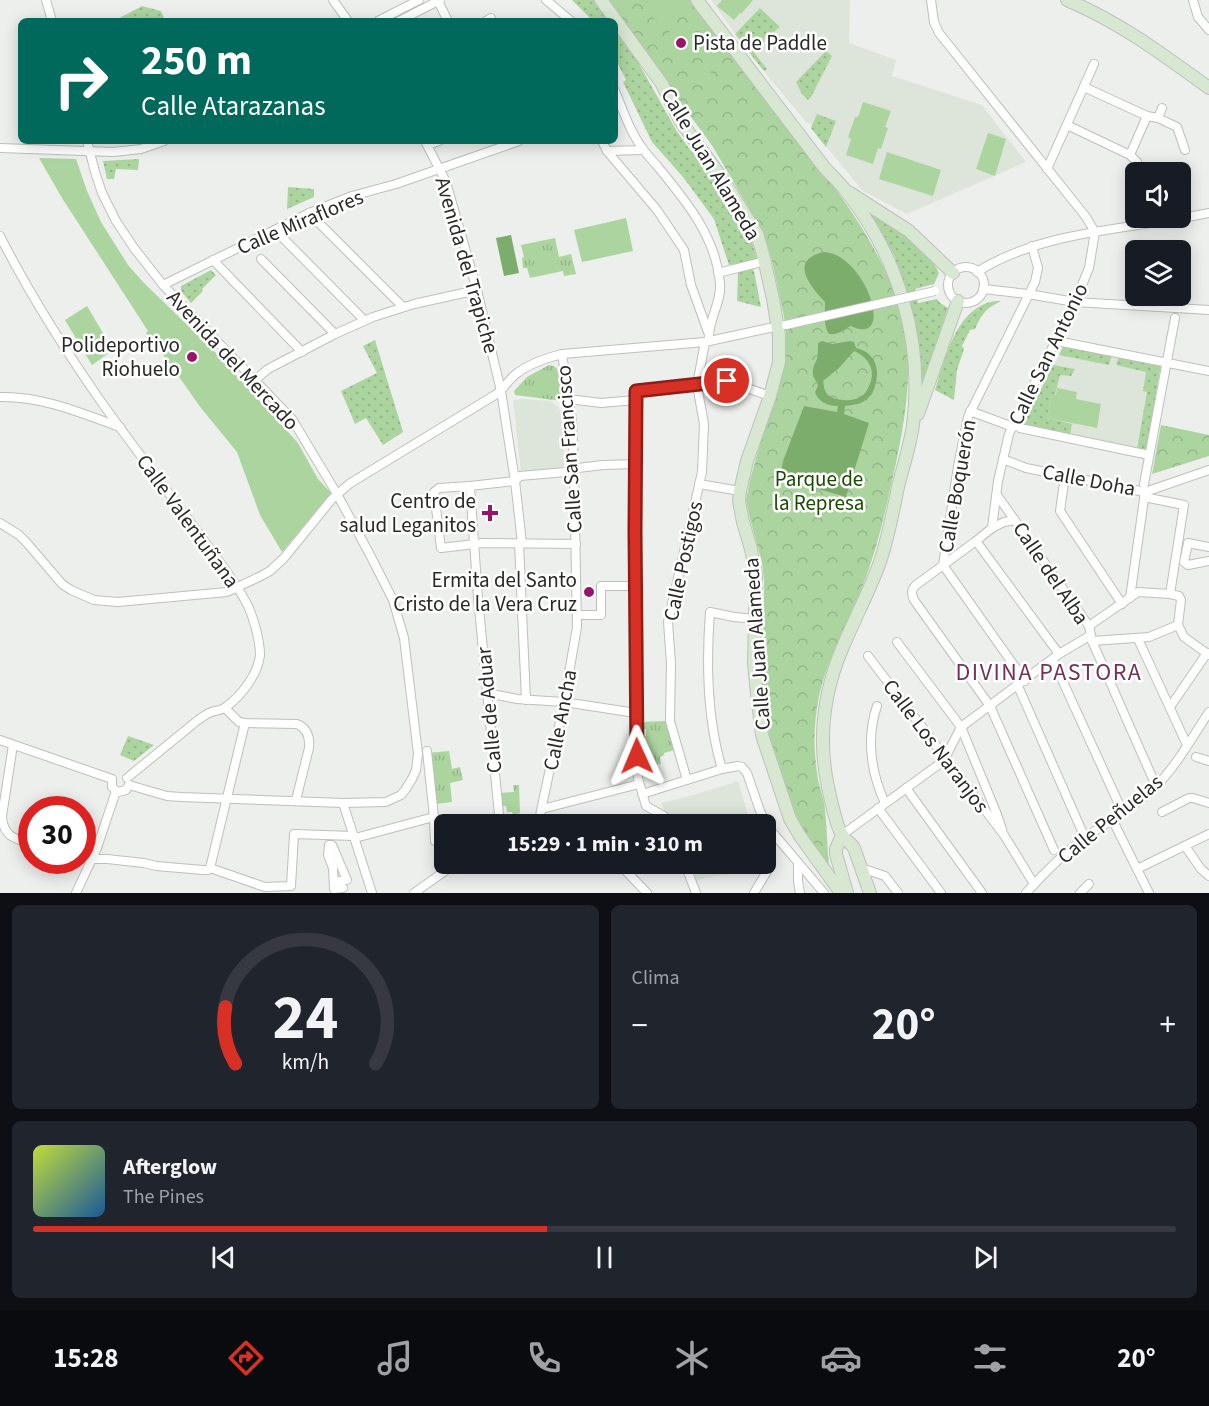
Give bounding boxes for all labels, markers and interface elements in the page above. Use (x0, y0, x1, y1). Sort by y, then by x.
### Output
place label: Pista de Paddle (693, 28, 827, 58)
text: 250 m (141, 31, 252, 91)
marker: Pista de Paddle (674, 36, 688, 50)
icon: right (42, 42, 120, 120)
street label: Calle Juan Alameda (654, 82, 768, 246)
text: Calle Atarazanas (141, 87, 326, 126)
map controls (1125, 162, 1191, 306)
button: sound (1125, 162, 1191, 228)
street label: Avenida del Trapiche (427, 173, 507, 357)
street label: Calle Miraflores (232, 182, 368, 262)
button: layers (1125, 240, 1191, 306)
street label: Calle San Antonio (1001, 278, 1095, 430)
street label: Avenida del Mercado (160, 283, 306, 437)
place label: Polideportivo Riohuelo (61, 330, 180, 384)
marker: Polideportivo Riohuelo (185, 350, 199, 364)
pin (701, 355, 752, 406)
street label: Calle San Francisco (548, 364, 590, 534)
icon: arrive (710, 364, 743, 397)
street label: Calle Boquerón (930, 417, 984, 555)
street label: Calle Valentuñana (129, 448, 247, 594)
street label: Calle Doha (1040, 456, 1138, 504)
park label: Parque de la Represa (774, 464, 864, 518)
place label: Centro de salud Leganitos (339, 486, 476, 540)
street label: Calle Postigos (656, 498, 710, 624)
marker: Centro de salud Leganitos (481, 504, 499, 522)
street label: Calle del Alba (1006, 516, 1096, 630)
street label: Calle Juan Alameda (736, 557, 778, 731)
place label: Ermita del Santo Cristo de la Vera Cruz (393, 565, 577, 619)
marker: Ermita del Santo Cristo de la Vera Cruz (582, 585, 596, 599)
street label: Calle de Aduar (468, 645, 509, 774)
district label: DIVINA PASTORA (956, 655, 1142, 690)
street label: Calle Ancha (536, 667, 584, 773)
street label: Calle Los Naranjos (876, 673, 996, 819)
position arrow (605, 724, 669, 788)
street label: Calle Peñuelas (1051, 767, 1169, 871)
speed limit sign: 30 (18, 796, 96, 874)
text: 15:29 · 1 min · 310 m (507, 828, 703, 860)
text: Clima (632, 964, 680, 992)
text: 24 (272, 974, 338, 1063)
text: 20° (872, 993, 936, 1057)
text: − (632, 1002, 648, 1049)
text: + (1160, 1002, 1176, 1049)
text: km/h (281, 1047, 329, 1078)
text: Afterglow (123, 1151, 217, 1183)
text: The Pines (123, 1183, 204, 1211)
icon: previous (207, 1241, 240, 1274)
icon: pause (588, 1241, 621, 1274)
icon: next (969, 1241, 1002, 1274)
icon: directions (225, 1337, 267, 1379)
icon: music (374, 1337, 416, 1379)
icon: phone (523, 1337, 565, 1379)
icon: climate (671, 1337, 713, 1379)
icon: car (820, 1337, 862, 1379)
icon: filters (969, 1337, 1011, 1379)
text: 15:28 (53, 1339, 118, 1378)
text: 20° (1117, 1339, 1156, 1378)

